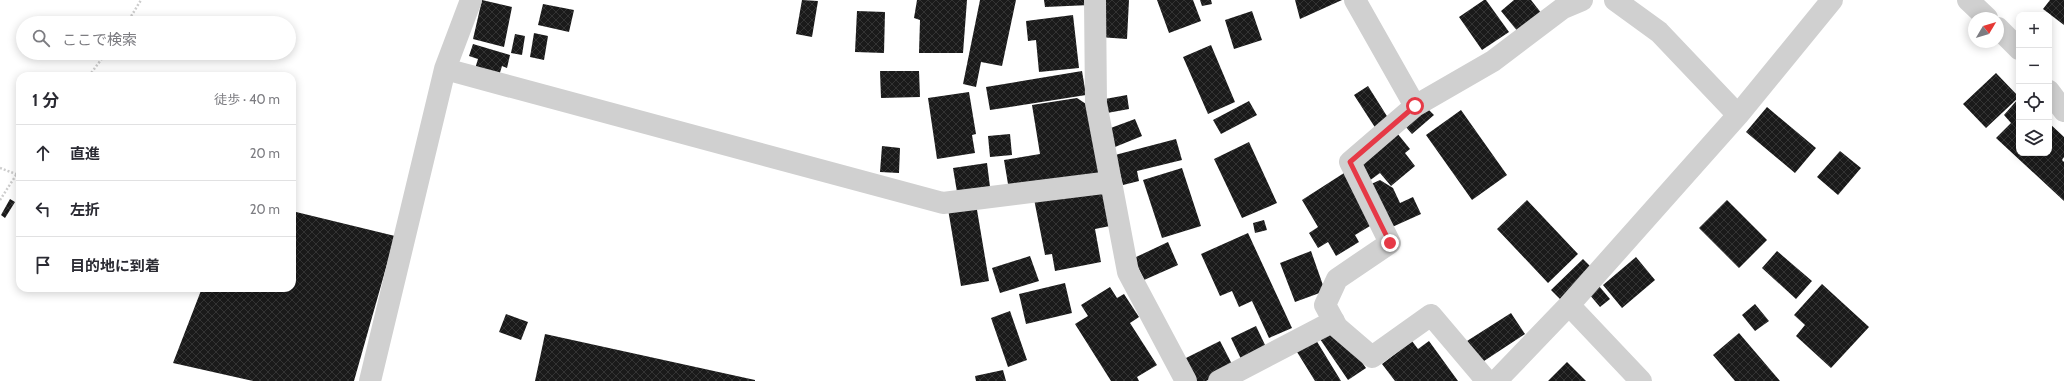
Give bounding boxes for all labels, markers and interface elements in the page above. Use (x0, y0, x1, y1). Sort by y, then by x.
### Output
north arrow (1968, 12, 2004, 48)
map controls (2016, 12, 2052, 156)
button: + (2016, 12, 2052, 48)
search box (16, 16, 296, 60)
icon: search (30, 27, 52, 49)
text: ここで検索 (62, 31, 137, 49)
button: − (2016, 48, 2052, 84)
button: locate (2016, 84, 2052, 120)
text: 1 分 (32, 90, 59, 110)
text: 徒歩 · 40 m (214, 91, 280, 107)
route start (1406, 97, 1424, 115)
button: layers (2016, 120, 2052, 156)
icon: ahead (32, 142, 54, 164)
text: 直進 (70, 145, 100, 163)
text: 20 m (250, 145, 280, 161)
icon: left (32, 198, 54, 220)
text: 左折 (70, 201, 100, 219)
text: 20 m (250, 201, 280, 217)
route end (1381, 234, 1399, 252)
icon: arrive (32, 254, 54, 276)
text: 目的地に到着 (70, 257, 160, 275)

